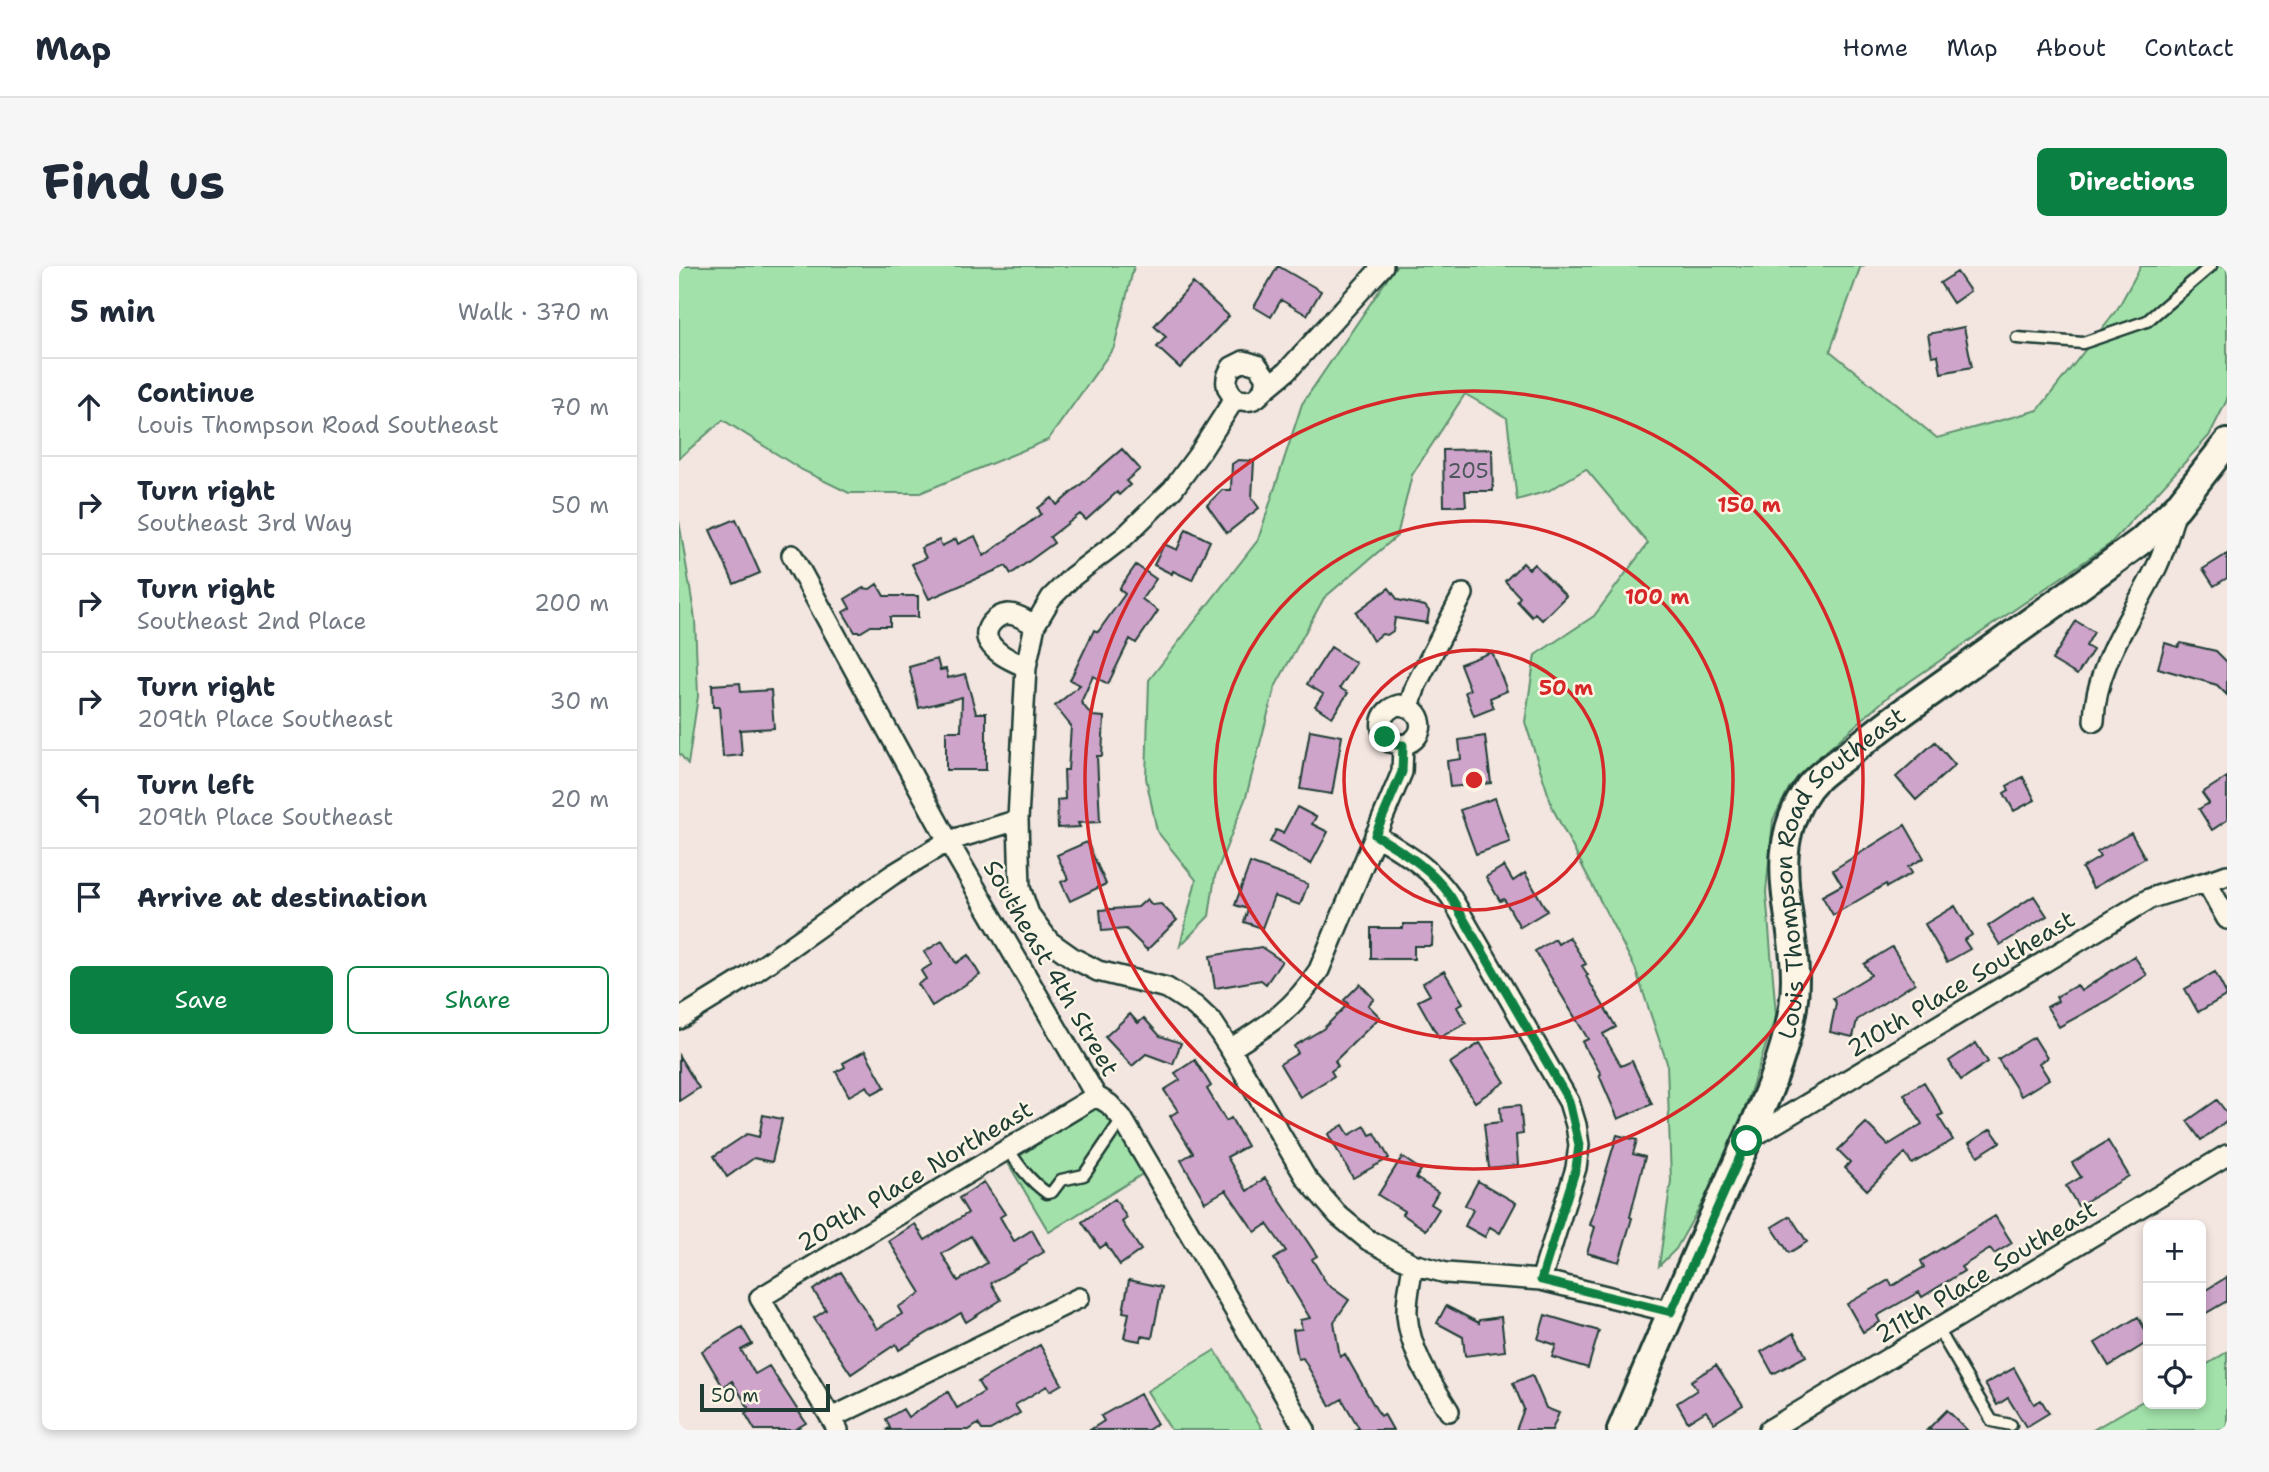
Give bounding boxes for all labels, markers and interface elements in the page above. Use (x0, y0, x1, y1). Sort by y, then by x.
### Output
text: Map (35, 26, 111, 71)
text: Home (1842, 32, 1908, 64)
text: Map (1946, 32, 1998, 64)
text: About (2036, 32, 2106, 64)
text: Contact (2144, 32, 2234, 64)
button: Directions (2037, 148, 2227, 216)
text: Find us (42, 149, 225, 215)
text: 5 min (70, 291, 155, 332)
text: Walk · 370 m (458, 297, 609, 327)
text: Continue (137, 375, 255, 410)
icon: ahead (70, 388, 108, 426)
text: 70 m (550, 392, 609, 422)
text: Louis Thompson Road Southeast (137, 410, 499, 440)
house number: 205 (1447, 457, 1489, 485)
text: Turn right (137, 473, 275, 508)
icon: right (70, 486, 108, 524)
text: 50 m (551, 490, 609, 520)
text: 150 m (1717, 491, 1781, 519)
text: Southeast 3rd Way (137, 508, 352, 538)
text: Turn right (137, 571, 275, 606)
text: 100 m (1625, 583, 1689, 611)
icon: right (70, 584, 108, 622)
text: 200 m (534, 588, 609, 618)
text: Southeast 2nd Place (137, 606, 367, 636)
text: Turn right (137, 669, 275, 704)
text: 50 m (1539, 674, 1593, 702)
icon: right (70, 682, 108, 720)
text: 30 m (550, 686, 609, 716)
street label: Louis Thompson Road Southeast (1768, 700, 1912, 1042)
text: 209th Place Southeast (137, 704, 393, 734)
route end (1369, 721, 1400, 752)
text: Turn left (137, 767, 254, 802)
centre of rings (1462, 768, 1486, 792)
icon: left (70, 780, 108, 818)
text: 20 m (550, 784, 609, 814)
text: 209th Place Southeast (137, 802, 393, 832)
street label: Southeast 4th Street (976, 854, 1126, 1082)
icon: arrive (70, 878, 108, 916)
text: Arrive at destination (137, 880, 427, 915)
street label: 210th Place Southeast (1841, 903, 2081, 1065)
button: Save (70, 966, 333, 1034)
button: Share (347, 966, 609, 1034)
street label: 209th Place Northeast (791, 1093, 1039, 1259)
route start (1731, 1125, 1762, 1156)
street label: 211th Place Southeast (1869, 1193, 2103, 1351)
map controls (2143, 1220, 2206, 1409)
button: + (2143, 1220, 2206, 1283)
button: − (2143, 1283, 2206, 1346)
button: locate (2143, 1346, 2206, 1409)
scale bar (700, 1381, 829, 1413)
text: 50 m (711, 1383, 759, 1408)

